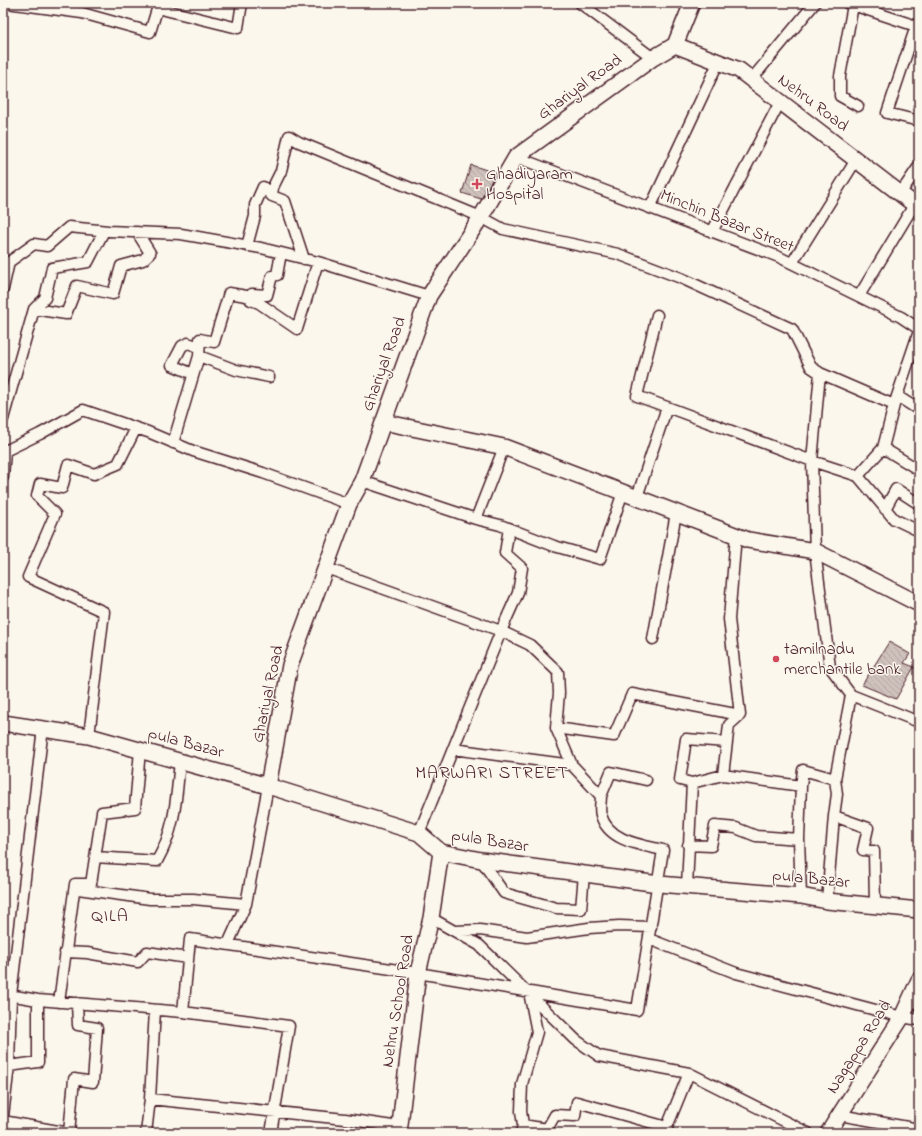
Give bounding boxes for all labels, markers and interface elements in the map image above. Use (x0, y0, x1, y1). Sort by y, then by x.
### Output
street label: Ghariyal Road (533, 48, 628, 127)
street label: Nehru Road (772, 68, 854, 138)
place label: Ghadiyaram Hospital (486, 162, 573, 207)
marker: Ghadiyaram Hospital (471, 178, 483, 190)
street label: Minchin Bazar Street (656, 183, 798, 259)
street label: Ghariyal Road (355, 313, 414, 415)
place label: tamilnadu merchantile bank (784, 637, 901, 682)
street label: Ghariyal Road (245, 643, 292, 745)
marker: tamilnadu merchantile bank (771, 654, 781, 664)
street label: pula Bazar (145, 721, 227, 765)
district label: MARWARI STREET (415, 761, 569, 787)
street label: pula Bazar (450, 823, 531, 860)
street label: pula Bazar (771, 863, 852, 896)
district label: QILA (91, 904, 129, 930)
street label: Nehru School Road (375, 932, 421, 1069)
street label: Nagappa Road (820, 995, 900, 1100)

